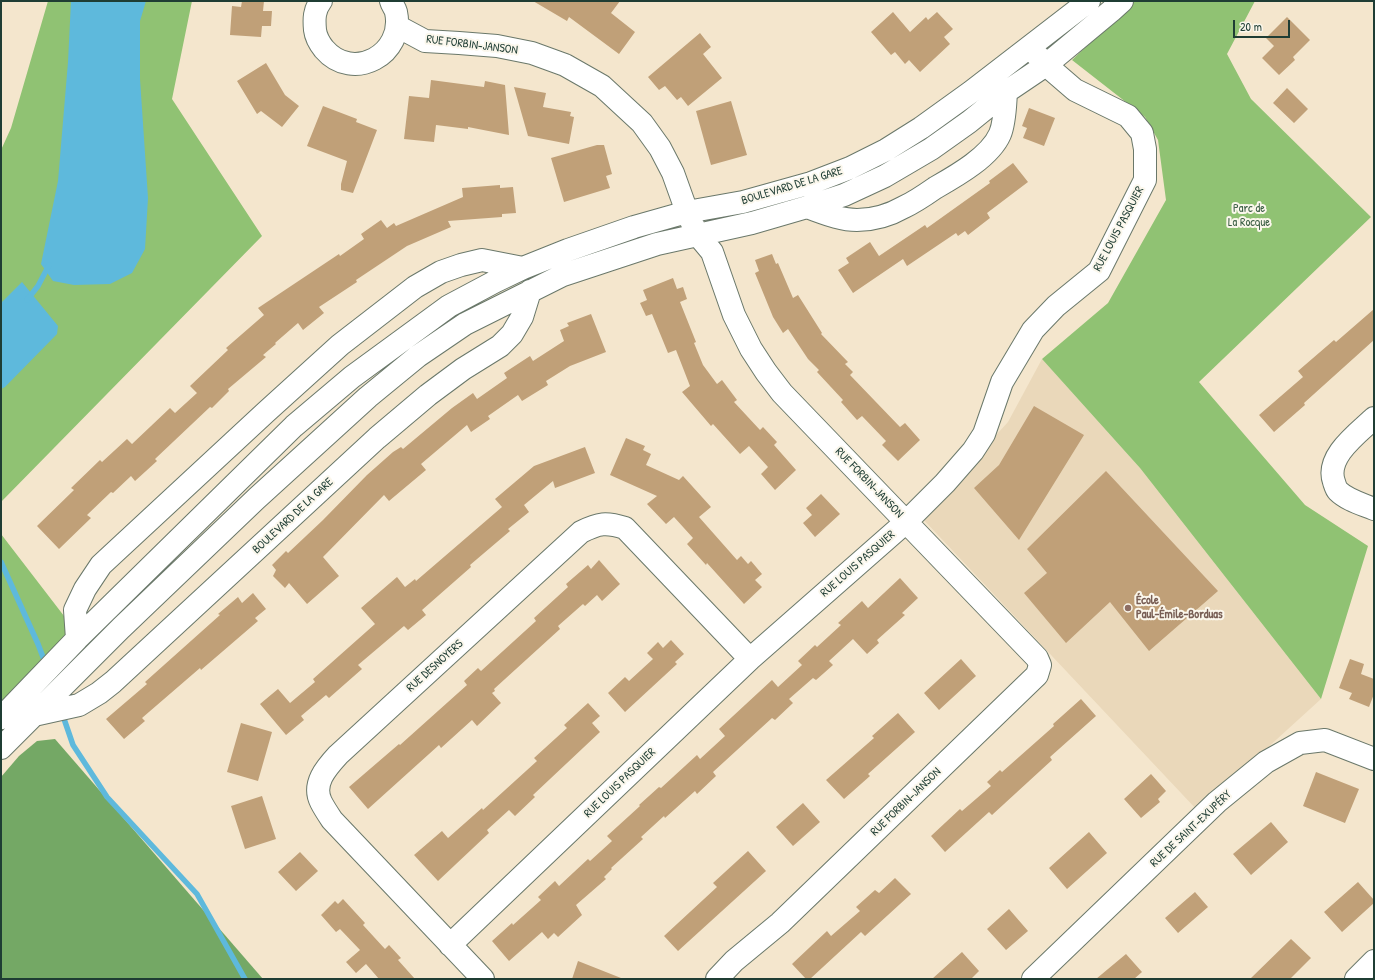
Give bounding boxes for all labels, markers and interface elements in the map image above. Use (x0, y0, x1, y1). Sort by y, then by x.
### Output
scale bar (1235, 12, 1292, 38)
text: 20 m (1240, 18, 1262, 35)
street label: RUE FORBIN-JANSON (425, 32, 519, 58)
street label: BOULEVARD DE LA GARE (740, 164, 844, 208)
street label: RUE LOUIS PASQUIER (1091, 184, 1147, 274)
park label: Parc de La Rocque (1228, 202, 1270, 230)
street label: RUE FORBIN-JANSON (832, 445, 906, 521)
street label: BOULEVARD DE LA GARE (250, 475, 336, 557)
street label: RUE LOUIS PASQUIER (818, 528, 898, 600)
place label: École Paul-Émile-Borduas (1136, 594, 1223, 622)
marker: École Paul-Émile-Borduas (1123, 603, 1133, 613)
street label: RUE DESNOYERS (404, 637, 466, 695)
street label: RUE LOUIS PASQUIER (581, 745, 659, 821)
street label: RUE FORBIN-JANSON (868, 765, 944, 839)
street label: RUE DE SAINT-EXUPÉRY (1147, 788, 1235, 870)

